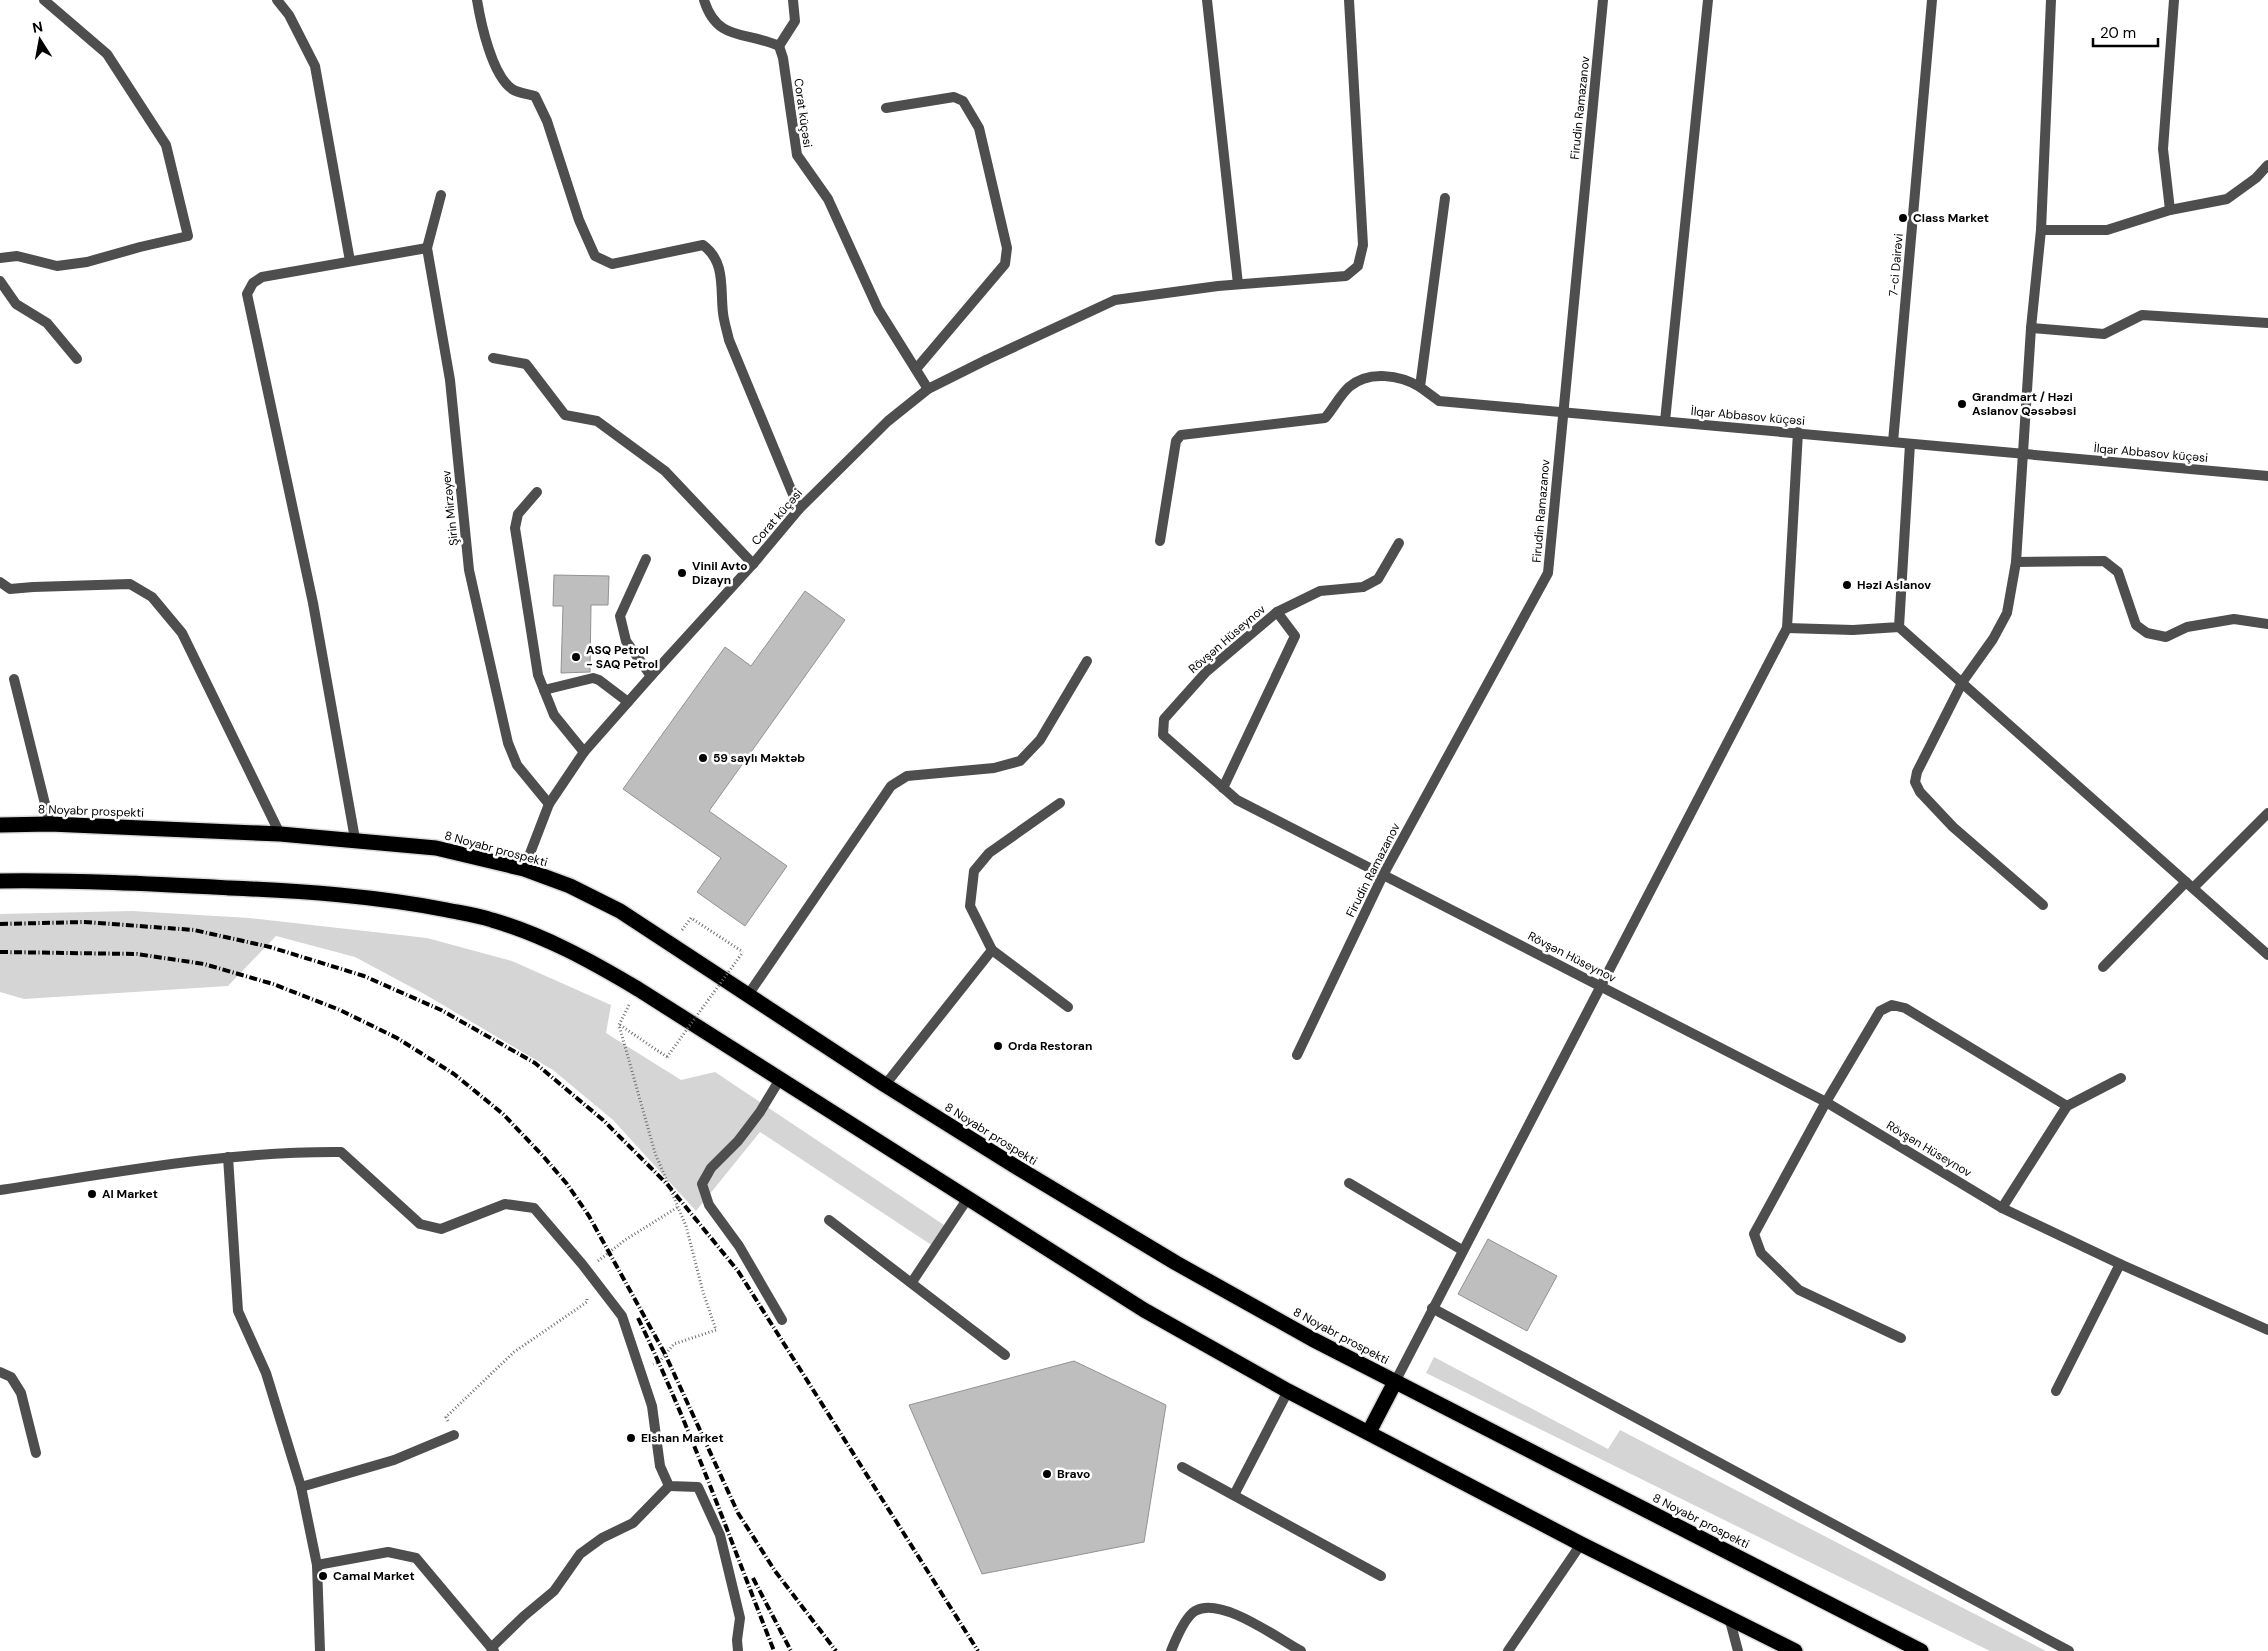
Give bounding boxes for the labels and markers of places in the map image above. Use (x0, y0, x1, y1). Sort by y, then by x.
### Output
place label: Class Market (1913, 210, 1989, 226)
marker: Class Market (1897, 212, 1909, 224)
place label: Grandmart / Həzi Aslanov Qəsəbəsi (1972, 389, 2076, 419)
marker: Grandmart / Həzi Aslanov Qəsəbəsi (1956, 398, 1968, 410)
place label: Vinil Avto Dizayn (692, 558, 748, 588)
marker: Vinil Avto Dizayn (676, 567, 688, 579)
place label: Həzi Aslanov (1857, 577, 1931, 593)
marker: Həzi Aslanov (1841, 579, 1853, 591)
place label: ASQ Petrol - SAQ Petrol (586, 642, 658, 672)
marker: ASQ Petrol - SAQ Petrol (570, 651, 582, 663)
place label: 59 saylı Məktəb (713, 750, 805, 766)
marker: 59 saylı Məktəb (697, 752, 709, 764)
place label: Orda Restoran (1008, 1038, 1092, 1054)
marker: Orda Restoran (992, 1040, 1004, 1052)
place label: Al Market (102, 1186, 158, 1202)
marker: Al Market (86, 1188, 98, 1200)
place label: Elshan Market (641, 1430, 724, 1446)
marker: Elshan Market (625, 1432, 637, 1444)
place label: Bravo (1057, 1466, 1090, 1482)
marker: Bravo (1041, 1468, 1053, 1480)
place label: Camal Market (333, 1568, 415, 1584)
marker: Camal Market (317, 1570, 329, 1582)

